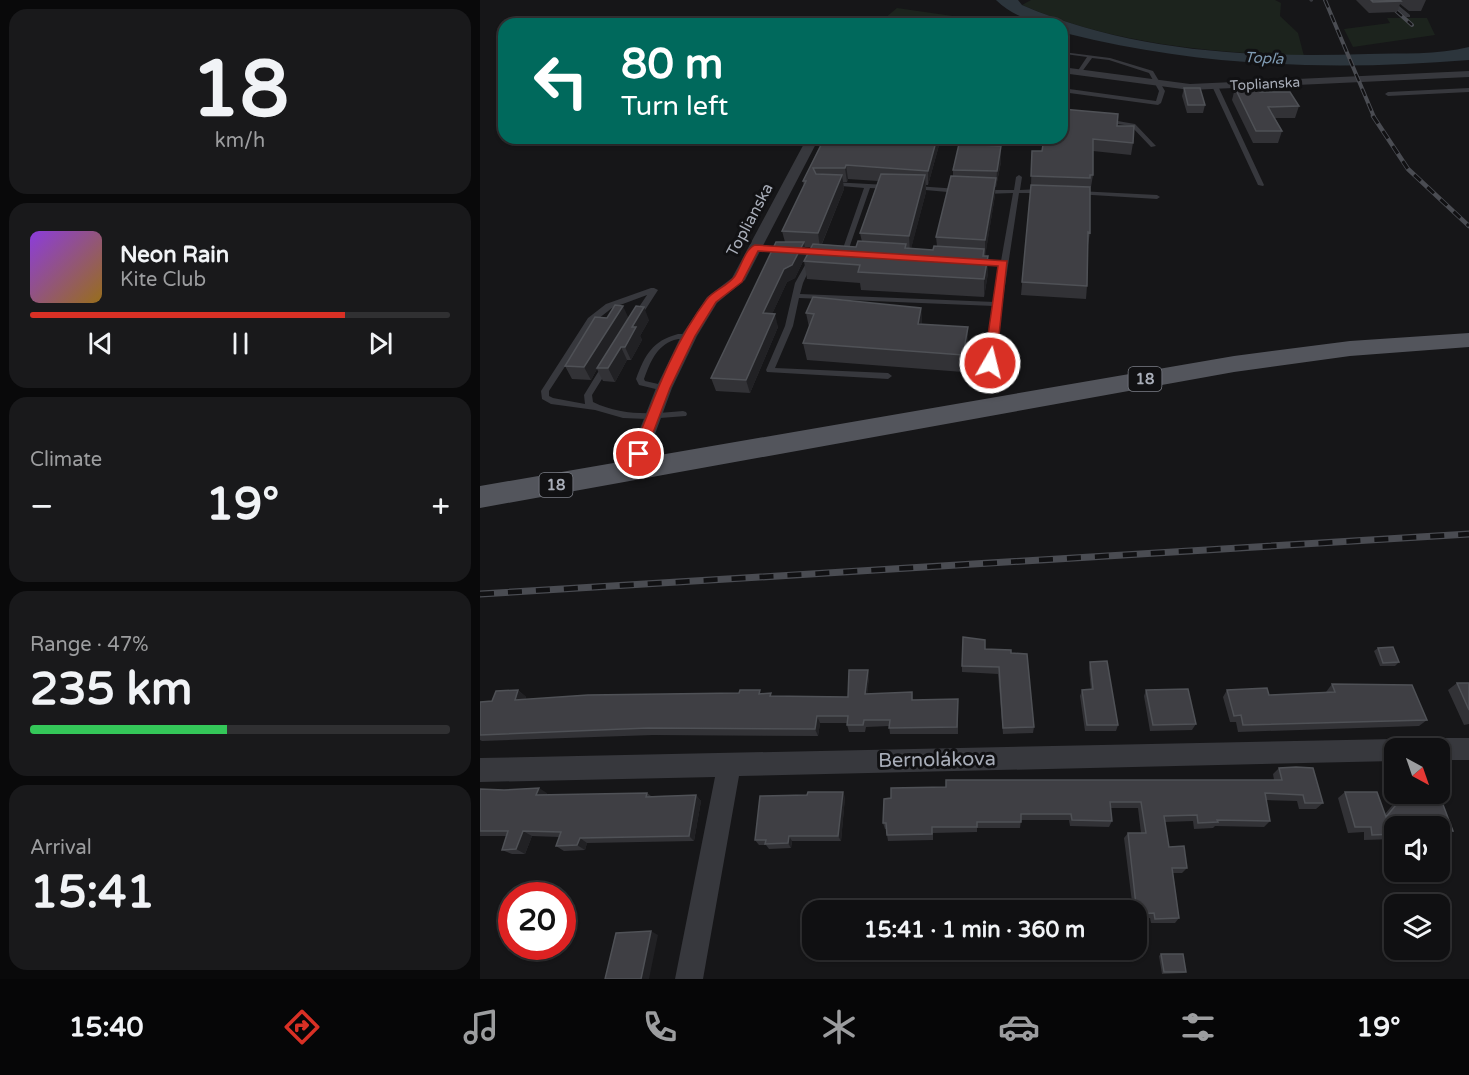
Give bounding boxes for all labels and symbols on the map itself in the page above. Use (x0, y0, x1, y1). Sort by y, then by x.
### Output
water label: Topľa (1244, 48, 1284, 68)
street label: Toplianska (1229, 74, 1301, 94)
street label: Toplianska (722, 180, 778, 260)
position arrow (958, 331, 1022, 395)
road number: 18 (1128, 367, 1162, 391)
pin (613, 428, 664, 479)
road number: 18 (540, 473, 572, 497)
north arrow (1384, 738, 1450, 804)
street label: Bernolákova (878, 747, 996, 773)
speed limit sign: 20 (498, 882, 576, 960)

